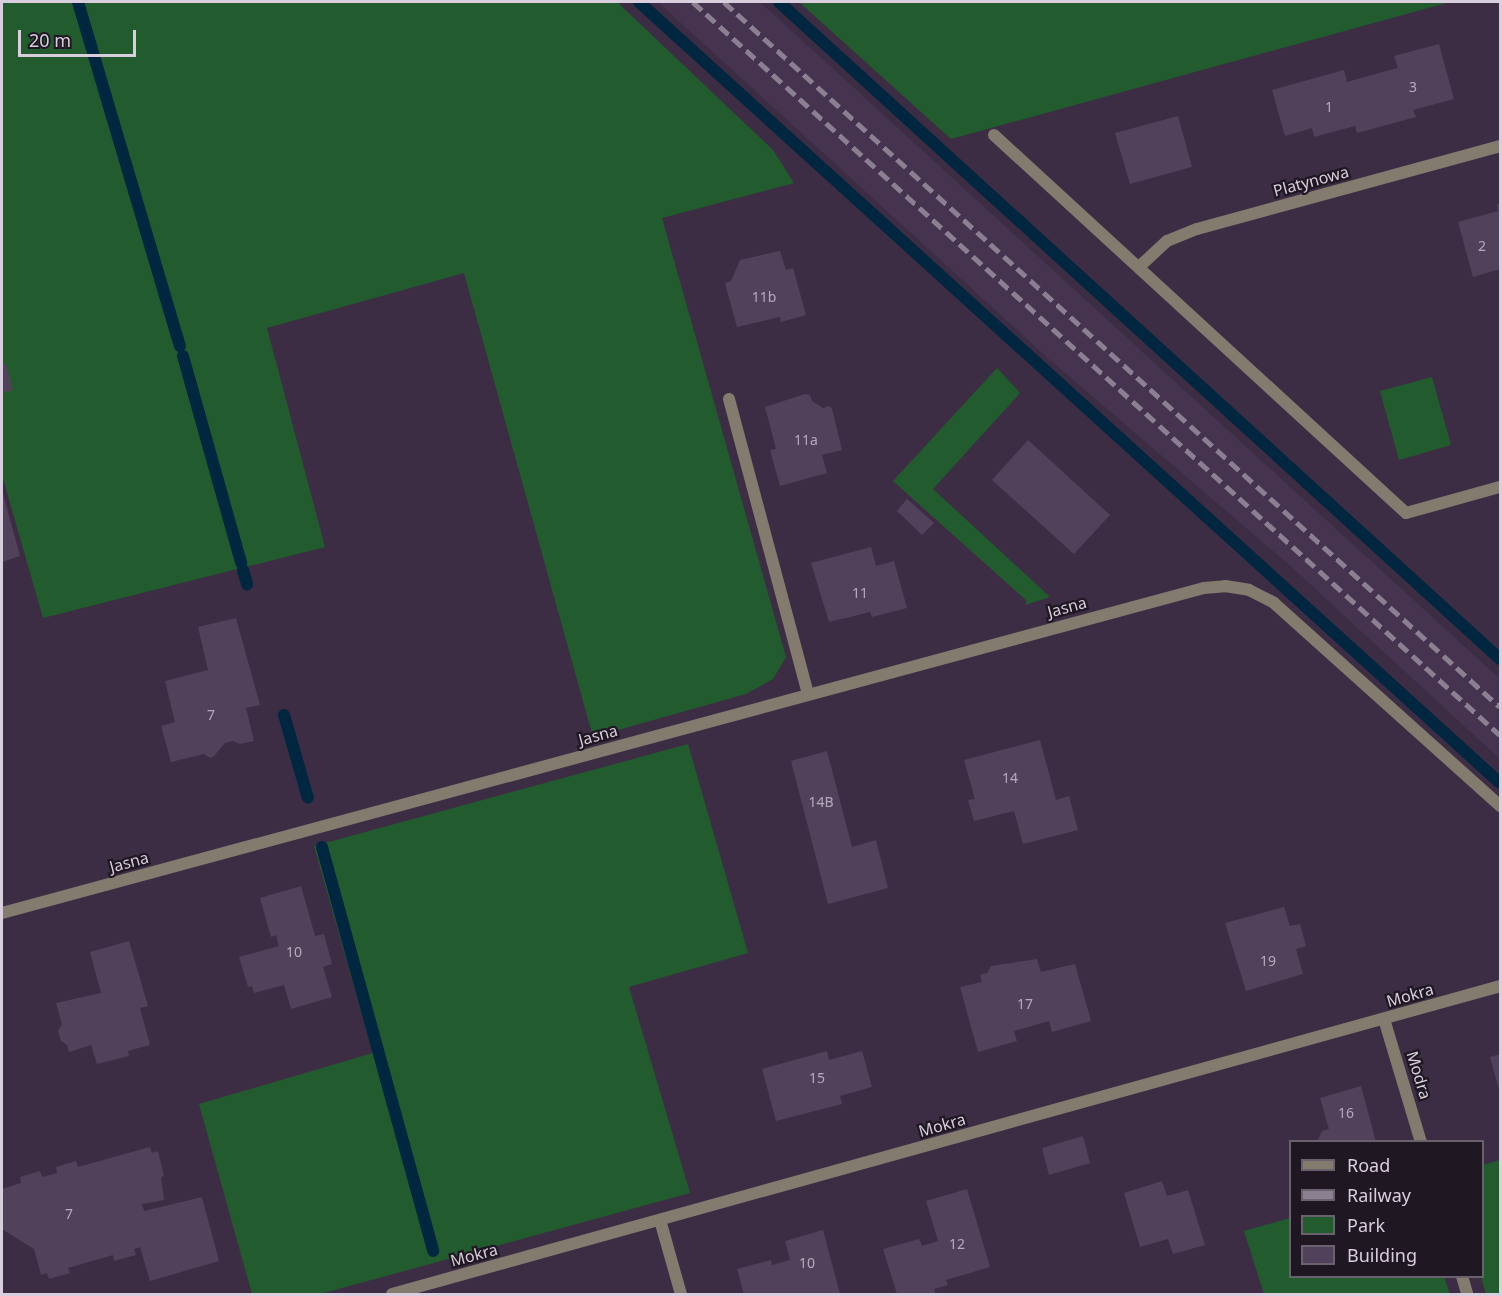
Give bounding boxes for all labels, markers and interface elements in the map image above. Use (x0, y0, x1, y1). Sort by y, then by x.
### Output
scale bar (21, 18, 140, 56)
text: 20 m (29, 28, 71, 52)
house number: 3 (1409, 79, 1417, 95)
house number: 1 (1325, 99, 1333, 115)
street label: Platynowa (1271, 162, 1351, 200)
house number: 2 (1478, 238, 1486, 254)
house number: 11b (752, 289, 776, 305)
house number: 11a (794, 432, 818, 448)
house number: 11 (852, 585, 868, 601)
street label: Jasna (1045, 593, 1089, 621)
house number: 7 (207, 707, 215, 723)
street label: Jasna (576, 721, 620, 749)
house number: 14 (1002, 770, 1018, 786)
house number: 14B (808, 794, 834, 810)
street label: Jasna (107, 848, 151, 876)
house number: 10 (286, 944, 302, 960)
house number: 19 (1260, 953, 1276, 969)
street label: Mokra (1384, 979, 1436, 1011)
house number: 17 (1017, 996, 1033, 1012)
street label: Modra (1403, 1049, 1435, 1101)
house number: 15 (809, 1070, 825, 1086)
house number: 16 (1338, 1105, 1354, 1121)
street label: Mokra (916, 1109, 968, 1141)
legend (1289, 1140, 1484, 1278)
text: Road (1347, 1153, 1390, 1177)
text: Railway (1347, 1183, 1411, 1207)
house number: 7 (65, 1206, 73, 1222)
text: Park (1347, 1213, 1385, 1237)
house number: 12 (949, 1236, 965, 1252)
street label: Mokra (448, 1240, 500, 1270)
text: Building (1347, 1243, 1417, 1267)
house number: 10 (799, 1255, 815, 1271)

